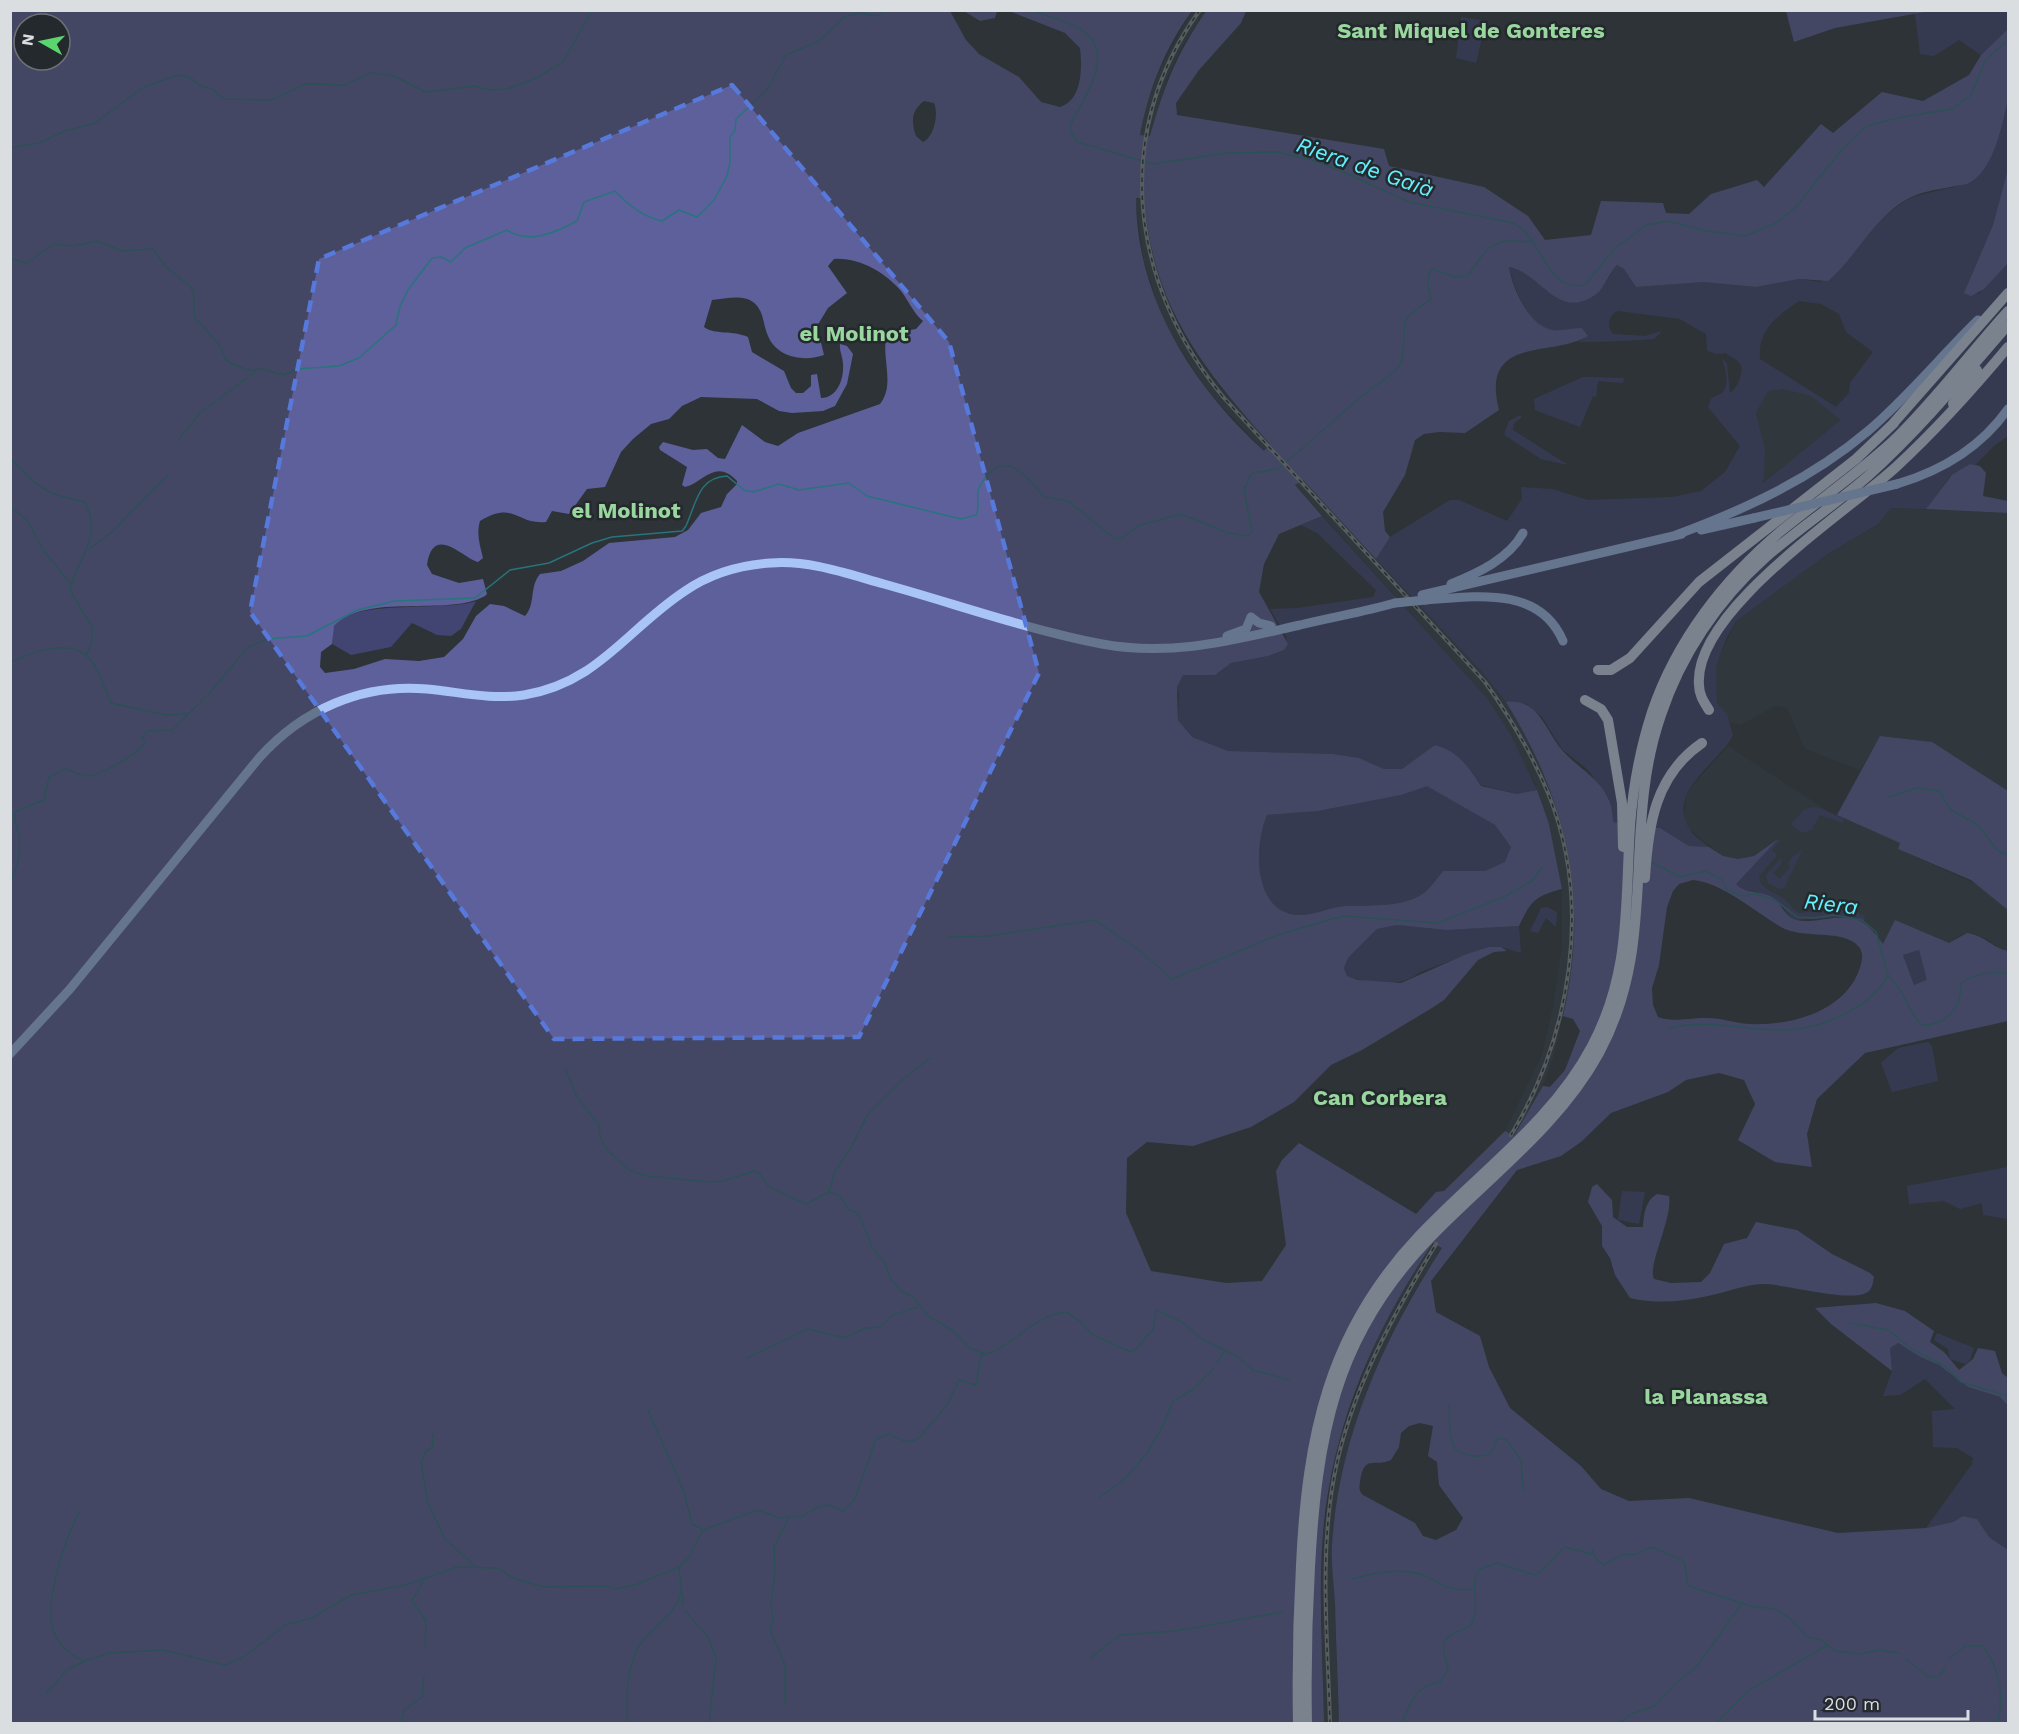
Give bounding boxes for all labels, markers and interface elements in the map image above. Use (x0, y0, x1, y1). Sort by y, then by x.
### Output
north arrow (12, 12, 72, 72)
district label: Sant Miquel de Gonteres (1337, 18, 1605, 43)
text: N (17, 32, 38, 47)
water label: Riera de Gaià (1293, 132, 1437, 202)
district label: el Molinot (800, 321, 909, 346)
district label: el Molinot (572, 498, 681, 523)
water label: Riera (1803, 888, 1859, 920)
district label: Can Corbera (1313, 1085, 1447, 1110)
district label: la Planassa (1644, 1384, 1768, 1409)
scale bar (1815, 1683, 1968, 1721)
text: 200 m (1824, 1693, 1880, 1714)

